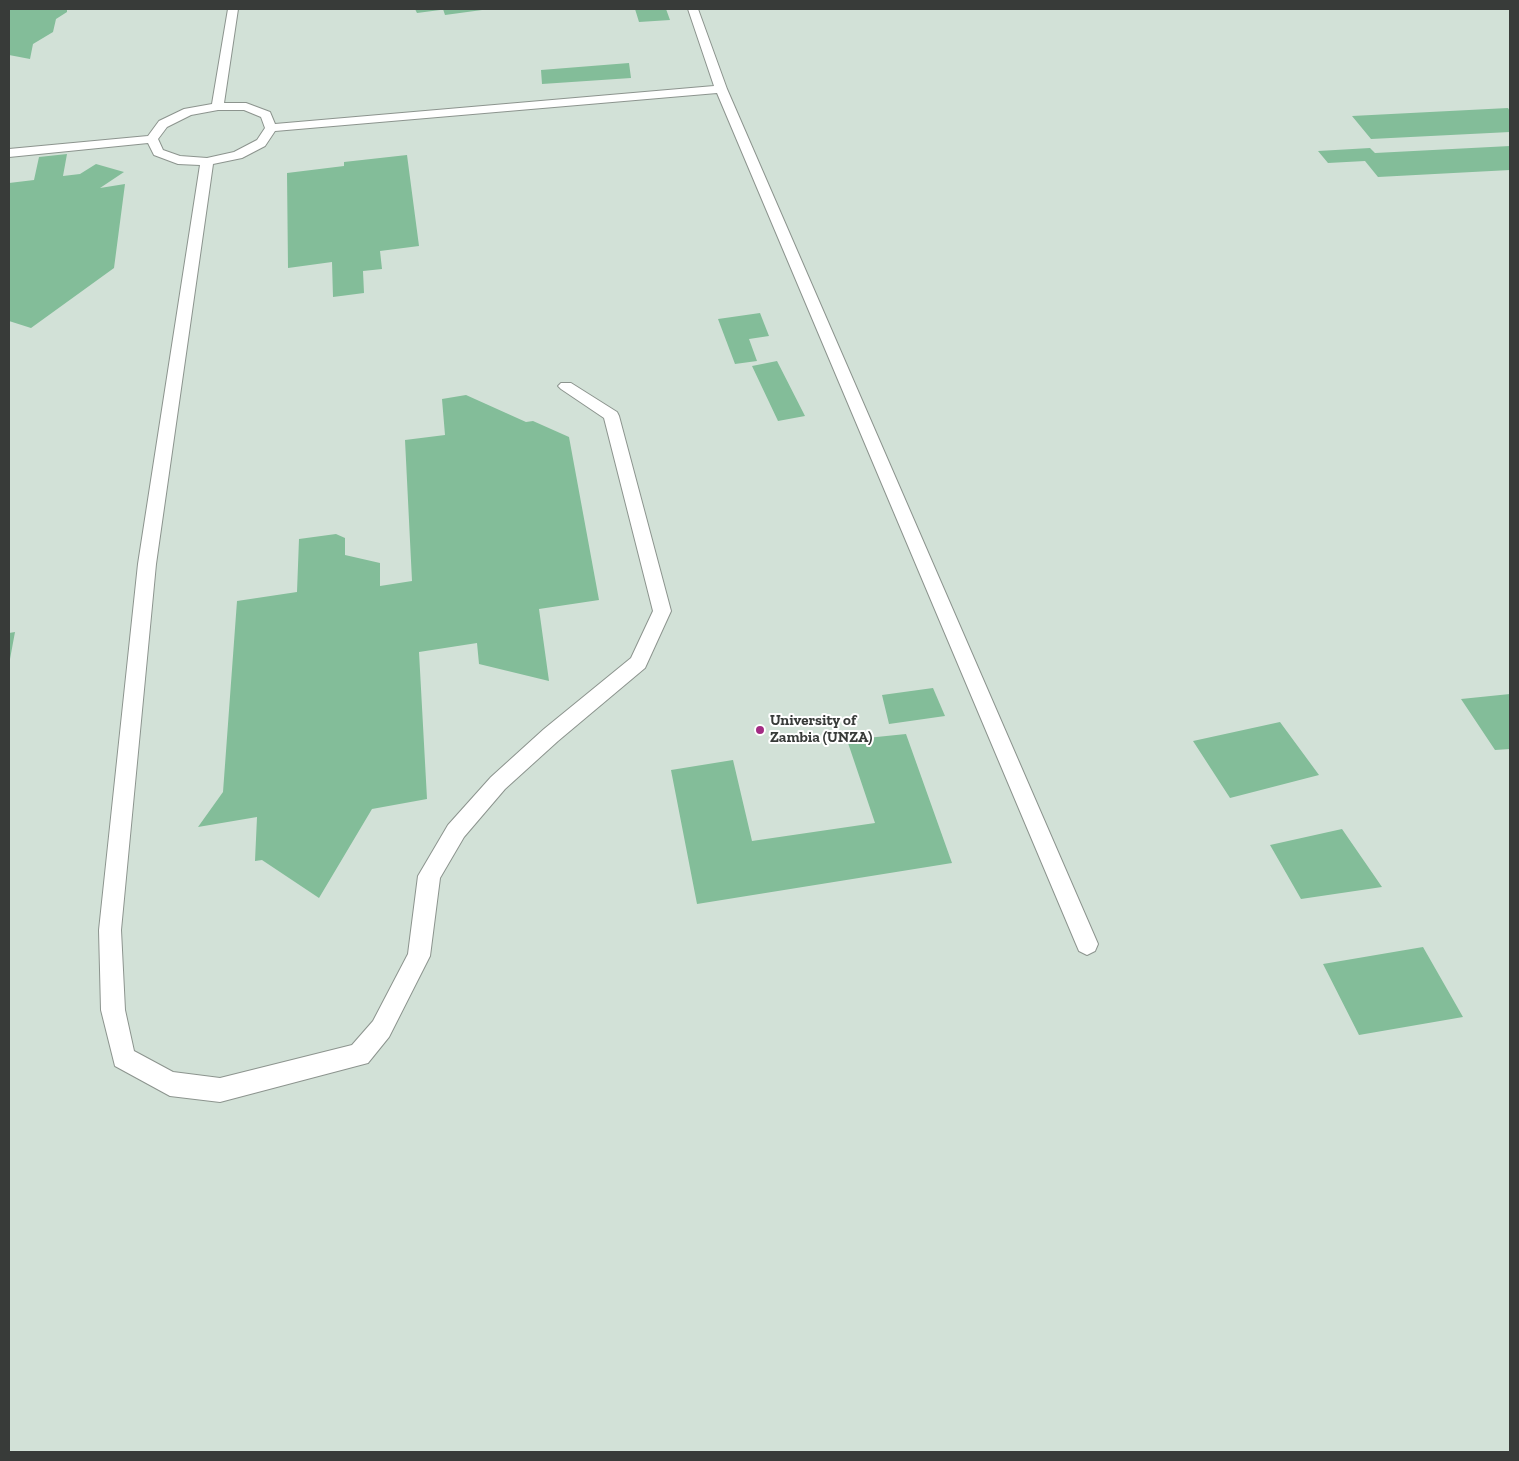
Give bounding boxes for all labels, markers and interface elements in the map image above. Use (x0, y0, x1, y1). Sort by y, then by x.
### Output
place label: University of Zambia (UNZA) (770, 712, 872, 747)
marker: University of Zambia (UNZA) (754, 724, 766, 736)

